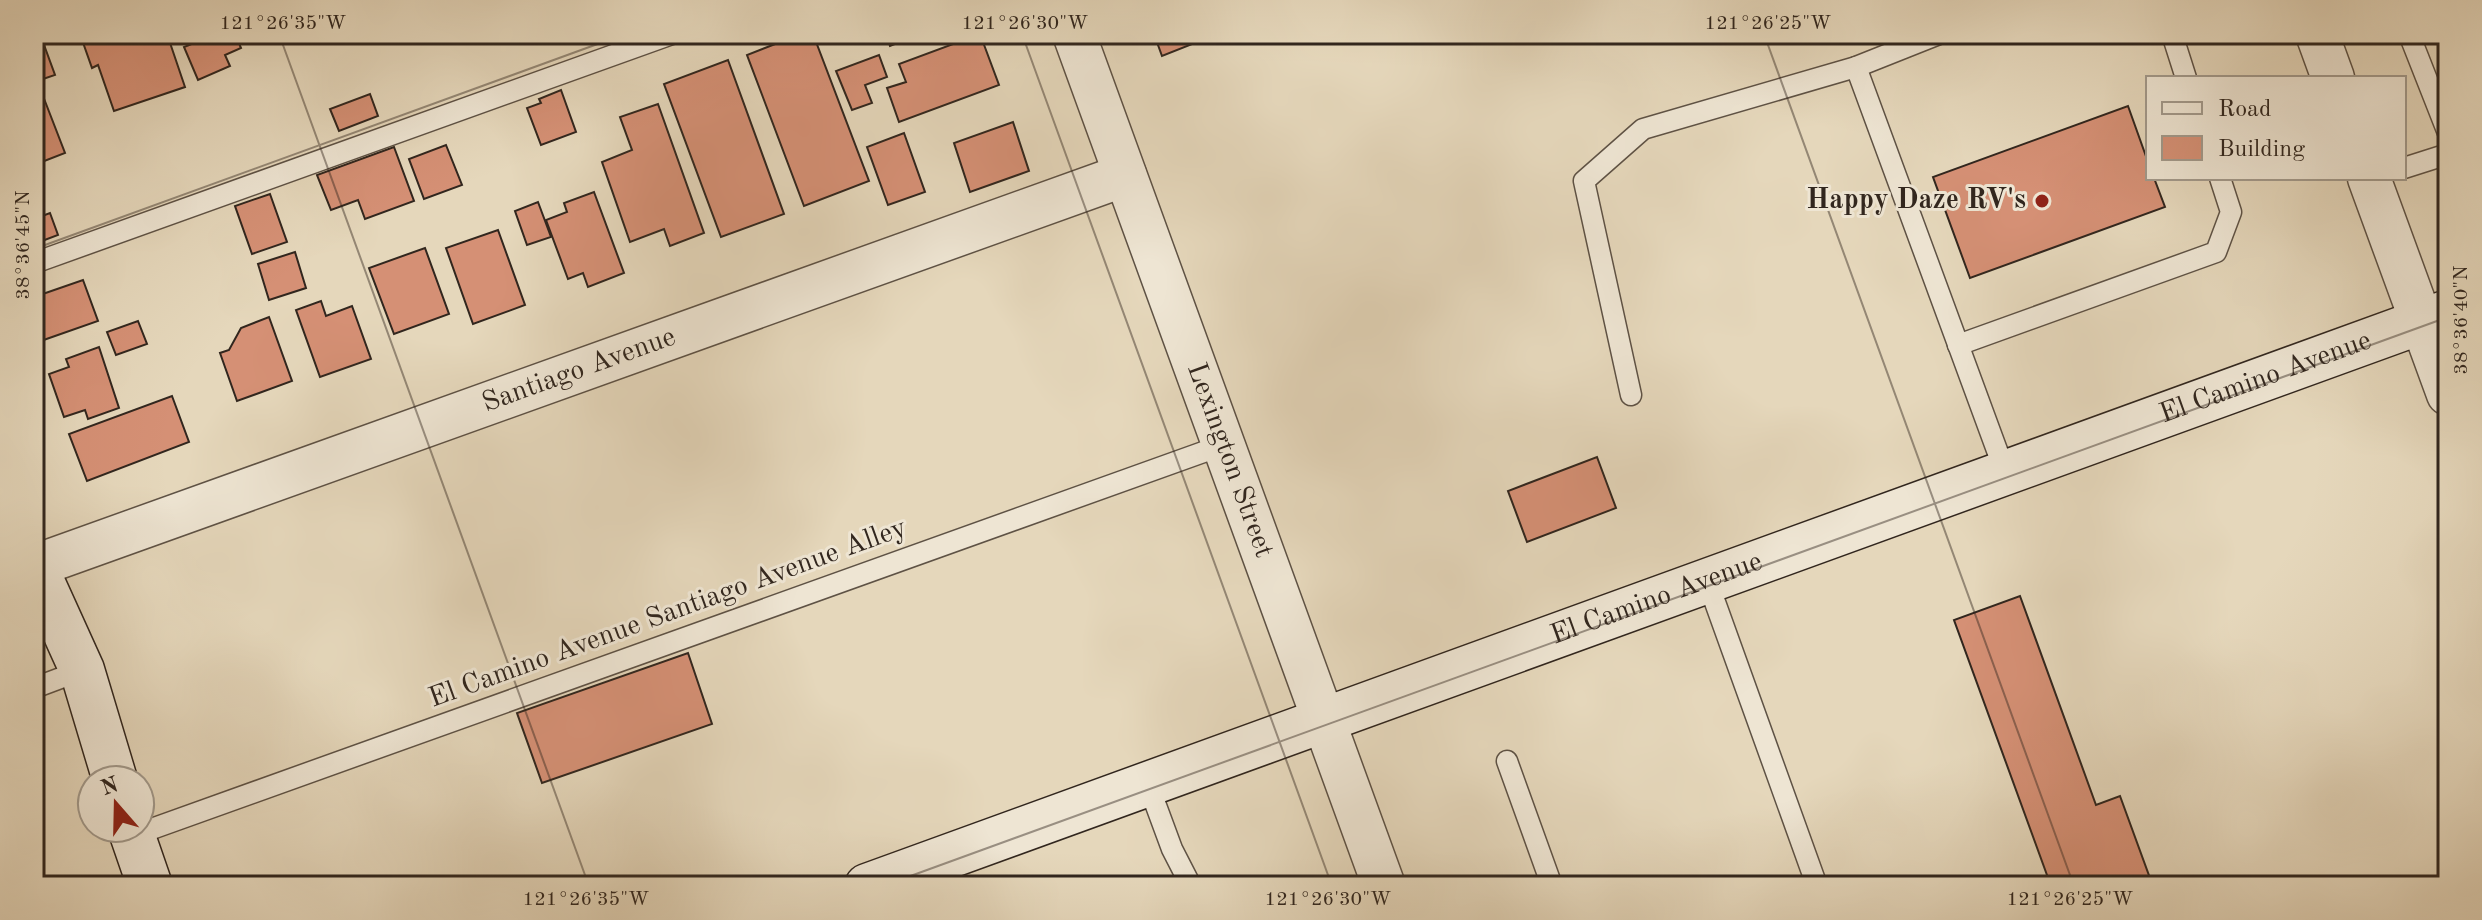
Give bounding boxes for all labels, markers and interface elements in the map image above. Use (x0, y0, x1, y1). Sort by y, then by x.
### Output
text: 121°26'35"W (220, 14, 346, 34)
text: 121°26'30"W (962, 14, 1088, 34)
text: 121°26'25"W (1705, 14, 1831, 34)
legend (2146, 76, 2406, 180)
text: Road (2218, 98, 2271, 122)
text: Building (2218, 138, 2305, 162)
place label: Happy Daze RV's (1806, 187, 2026, 215)
text: 38°36'45"N (14, 190, 34, 300)
marker: Happy Daze RV's (2033, 192, 2051, 210)
text: 38°36'40"N (2452, 265, 2472, 375)
street label: Santiago Avenue (479, 323, 680, 418)
street label: El Camino Avenue (2156, 327, 2375, 429)
street label: Lexington Street (1181, 360, 1277, 562)
street label: El Camino Avenue Santiago Avenue Alley (425, 514, 911, 714)
street label: El Camino Avenue (1547, 548, 1766, 651)
north arrow (76, 764, 156, 844)
text: N (98, 774, 122, 800)
text: 121°26'35"W (523, 890, 649, 910)
text: 121°26'30"W (1265, 890, 1391, 910)
text: 121°26'25"W (2007, 890, 2133, 910)

